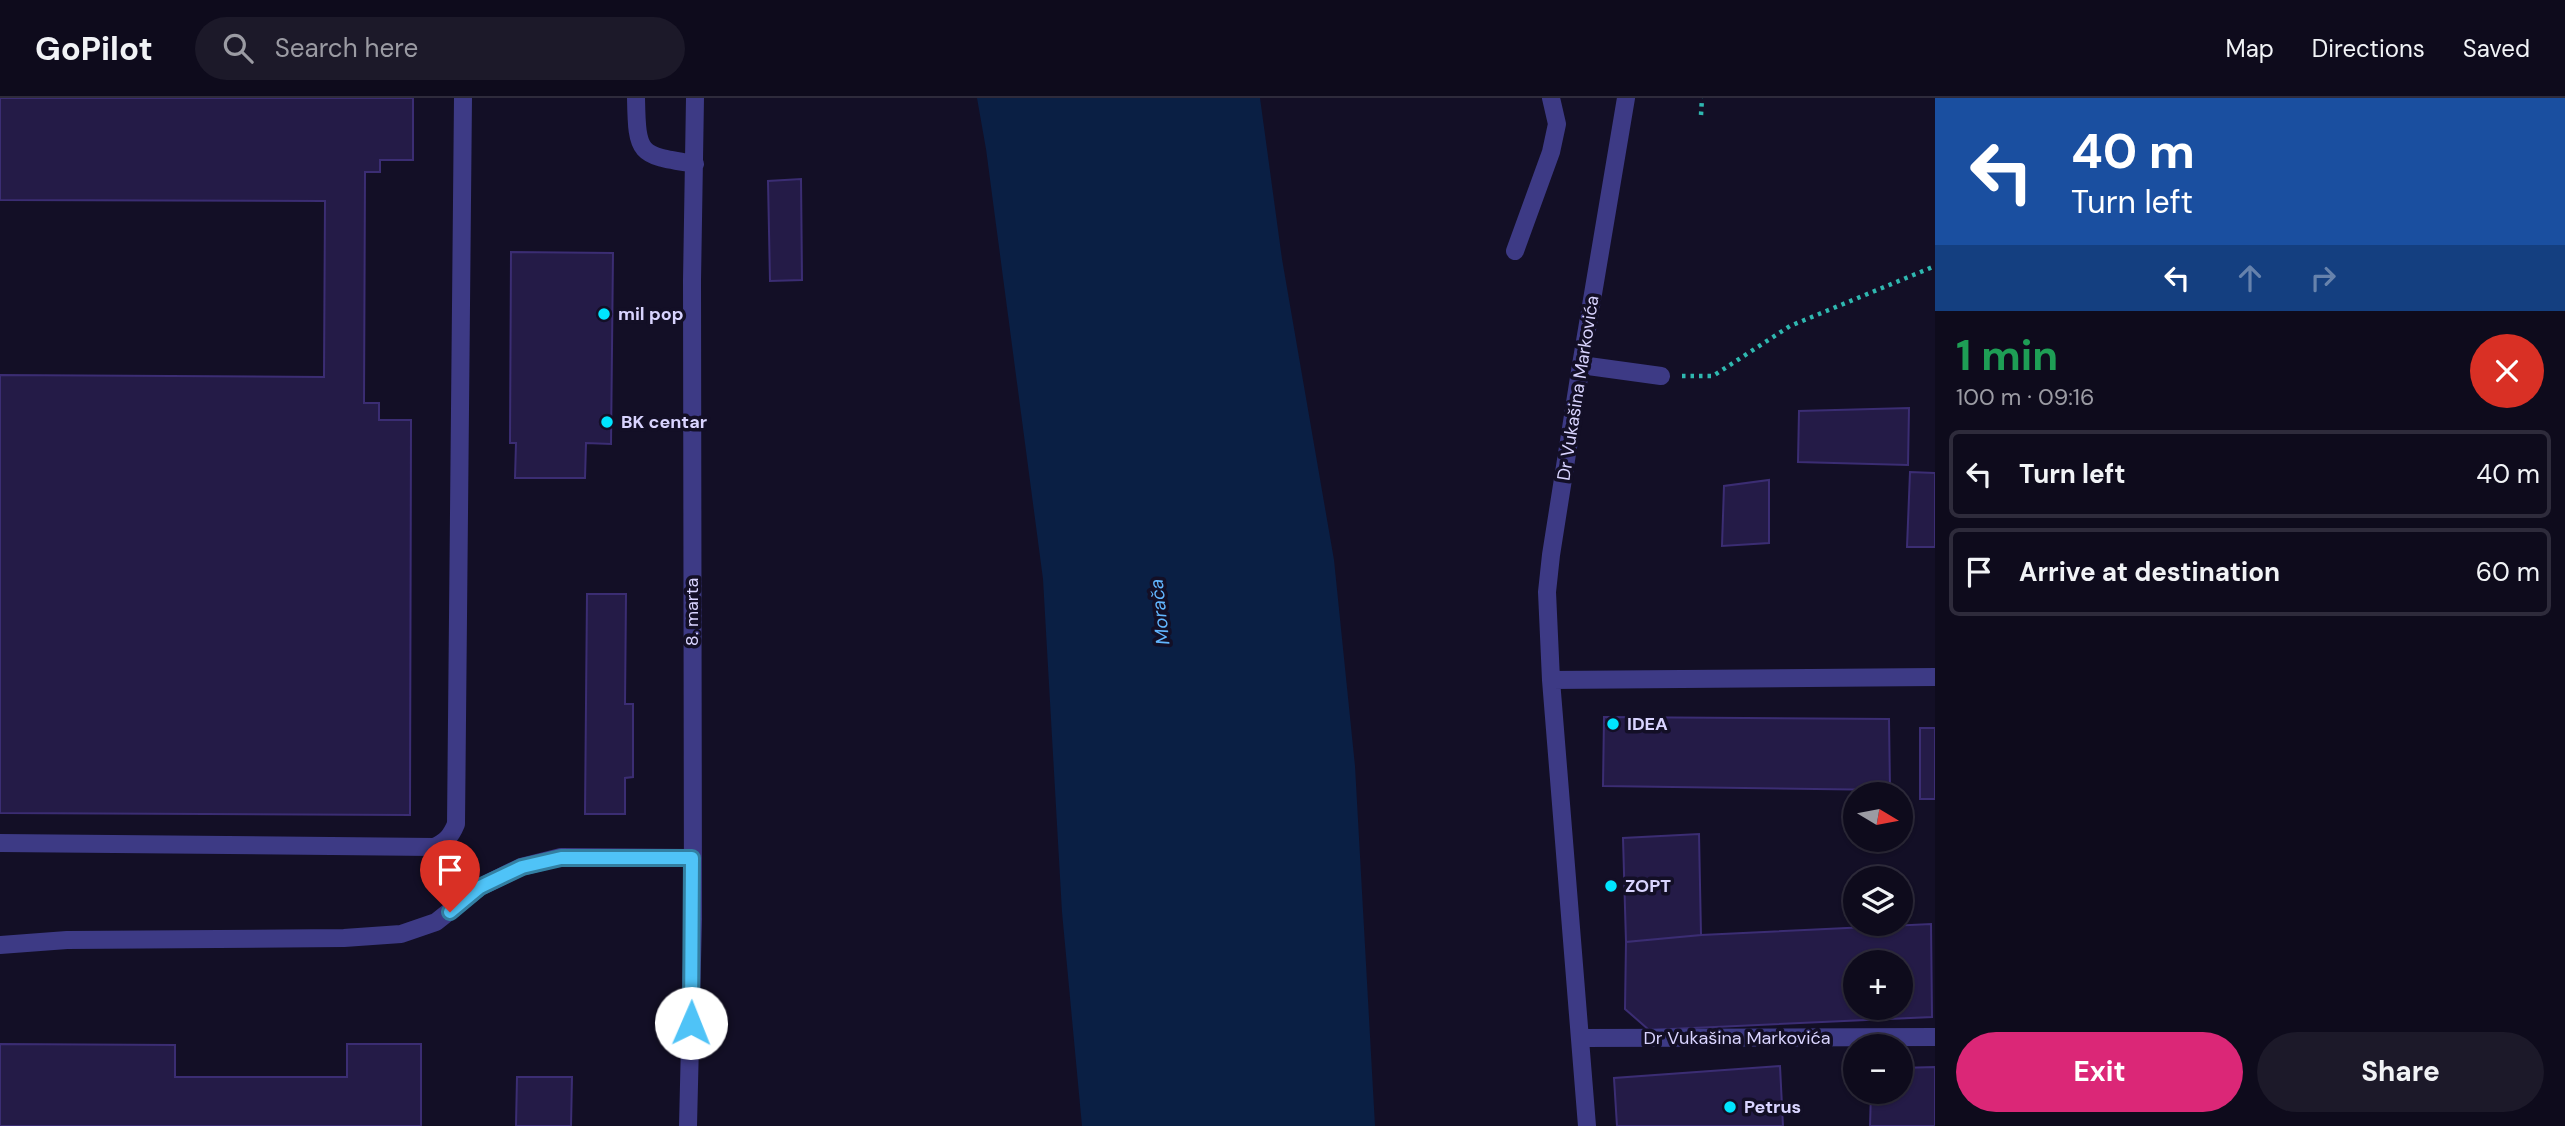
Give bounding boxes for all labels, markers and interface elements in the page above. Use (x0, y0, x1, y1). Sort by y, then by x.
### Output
search box (195, 17, 685, 80)
text: GoPilot (35, 27, 153, 70)
icon: search (219, 29, 257, 67)
text: Search here (275, 31, 418, 65)
text: Map (2226, 33, 2274, 64)
text: Directions (2312, 33, 2425, 64)
text: Saved (2463, 33, 2530, 64)
text: 40 m (2071, 119, 2195, 183)
icon: left (1956, 126, 2047, 217)
text: Turn left (2071, 181, 2193, 223)
icon: left (2158, 259, 2196, 297)
icon: ahead (2231, 259, 2269, 297)
icon: right (2304, 259, 2342, 297)
street label: Dr Vukašina Markovića (1552, 294, 1604, 482)
place label: mil pop (618, 302, 683, 326)
marker: mil pop (596, 306, 612, 322)
text: 1 min (1956, 328, 2058, 383)
button: close (2470, 334, 2544, 408)
text: 100 m · 09:16 (1956, 382, 2094, 412)
place label: BK centar (621, 410, 707, 434)
marker: BK centar (599, 414, 615, 430)
icon: left (1960, 455, 1998, 493)
text: Turn left (2019, 457, 2126, 491)
text: 40 m (2476, 457, 2540, 491)
icon: arrive (1960, 553, 1998, 591)
text: Arrive at destination (2019, 555, 2280, 589)
text: 60 m (2476, 555, 2540, 589)
street label: 8. marta (680, 578, 704, 646)
water label: Morača (1144, 578, 1175, 646)
place label: IDEA (1627, 712, 1668, 736)
marker: IDEA (1605, 716, 1621, 732)
north arrow (1843, 782, 1913, 852)
map controls (1843, 782, 1913, 1104)
pin (420, 840, 480, 912)
icon: arrive (431, 851, 469, 889)
button: layers (1843, 866, 1913, 936)
place label: ZOPT (1625, 874, 1671, 898)
marker: ZOPT (1603, 878, 1619, 894)
button: + (1843, 950, 1913, 1020)
position arrow (654, 986, 728, 1060)
street label: Dr Vukašina Markovića (1643, 1026, 1831, 1050)
button: Exit (1956, 1032, 2243, 1112)
button: Share (2257, 1032, 2544, 1112)
button: − (1843, 1034, 1913, 1104)
place label: Petrus (1744, 1095, 1801, 1119)
marker: Petrus (1722, 1099, 1738, 1115)

